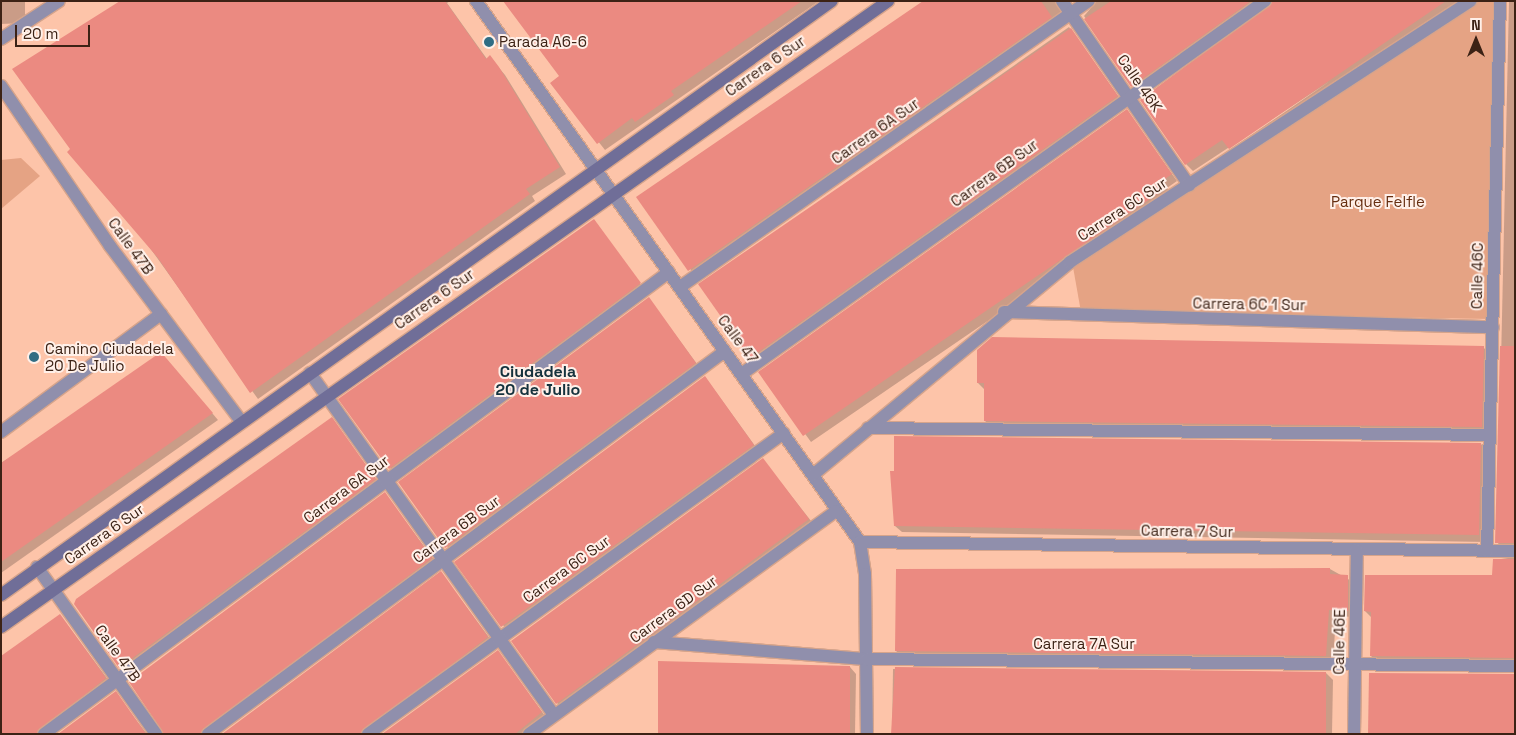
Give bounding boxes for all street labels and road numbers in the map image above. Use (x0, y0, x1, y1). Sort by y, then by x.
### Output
street label: Carrera 6 Sur (722, 32, 808, 100)
street label: Calle 46K (1114, 51, 1166, 115)
street label: Carrera 6A Sur (828, 94, 922, 168)
street label: Carrera 6B Sur (947, 135, 1041, 211)
street label: Carrera 6C Sur (1074, 173, 1170, 245)
street label: Calle 47B (104, 214, 158, 278)
street label: Calle 46C (1467, 243, 1487, 309)
street label: Carrera 6 Sur (391, 265, 477, 333)
street label: Carrera 6C 1 Sur (1192, 294, 1306, 314)
street label: Calle 47 (714, 311, 762, 367)
street label: Carrera 6A Sur (300, 451, 392, 527)
street label: Carrera 6B Sur (409, 491, 503, 567)
street label: Carrera 6 Sur (61, 500, 147, 568)
street label: Carrera 7 Sur (1141, 521, 1233, 541)
street label: Carrera 6C Sur (519, 532, 613, 606)
street label: Carrera 6D Sur (626, 571, 720, 647)
street label: Calle 46E (1329, 609, 1349, 675)
street label: Calle 47B (91, 621, 145, 685)
street label: Carrera 7A Sur (1033, 635, 1135, 653)

